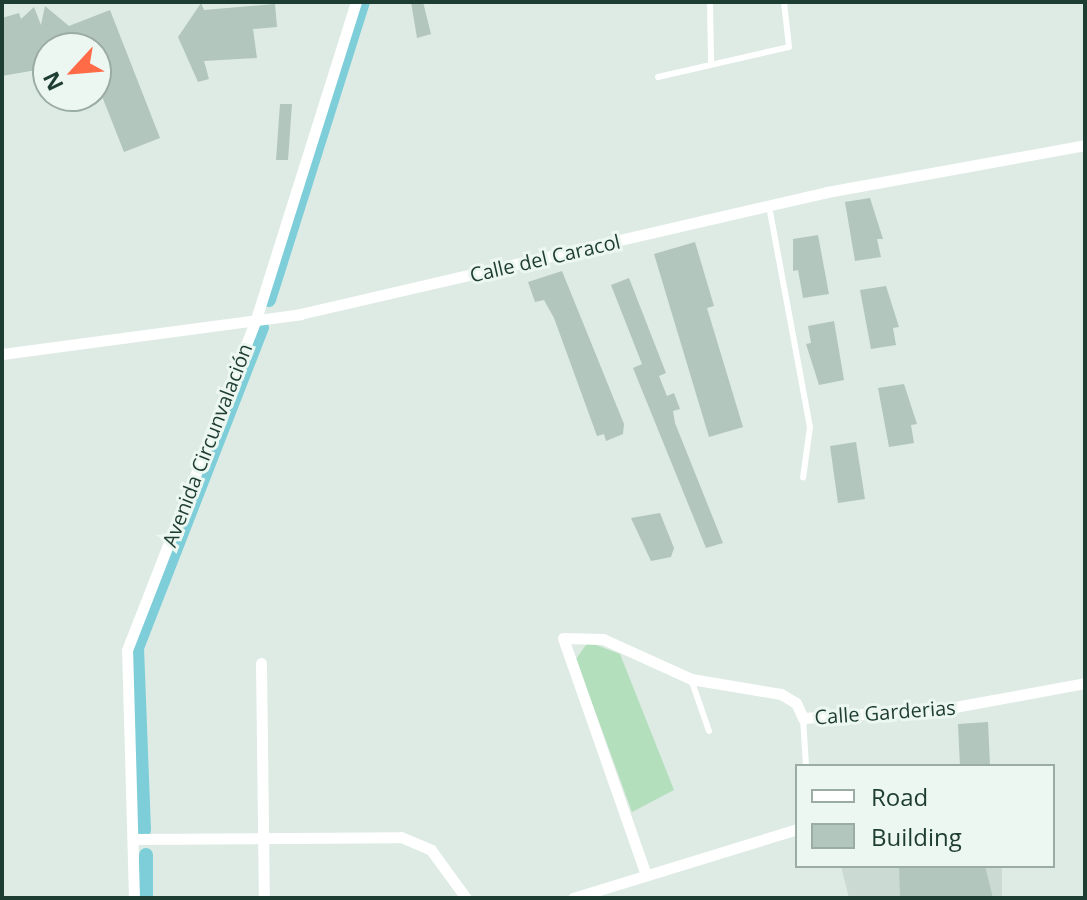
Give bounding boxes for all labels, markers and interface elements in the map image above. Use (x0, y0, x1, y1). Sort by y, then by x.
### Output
north arrow (32, 32, 112, 112)
text: N (35, 67, 70, 96)
street label: Calle del Caracol (467, 229, 623, 287)
street label: Avenida Circunvalación (157, 340, 257, 550)
street label: Calle Garderias (814, 695, 956, 729)
legend (795, 764, 1055, 868)
text: Road (871, 780, 928, 813)
text: Building (871, 820, 962, 853)

